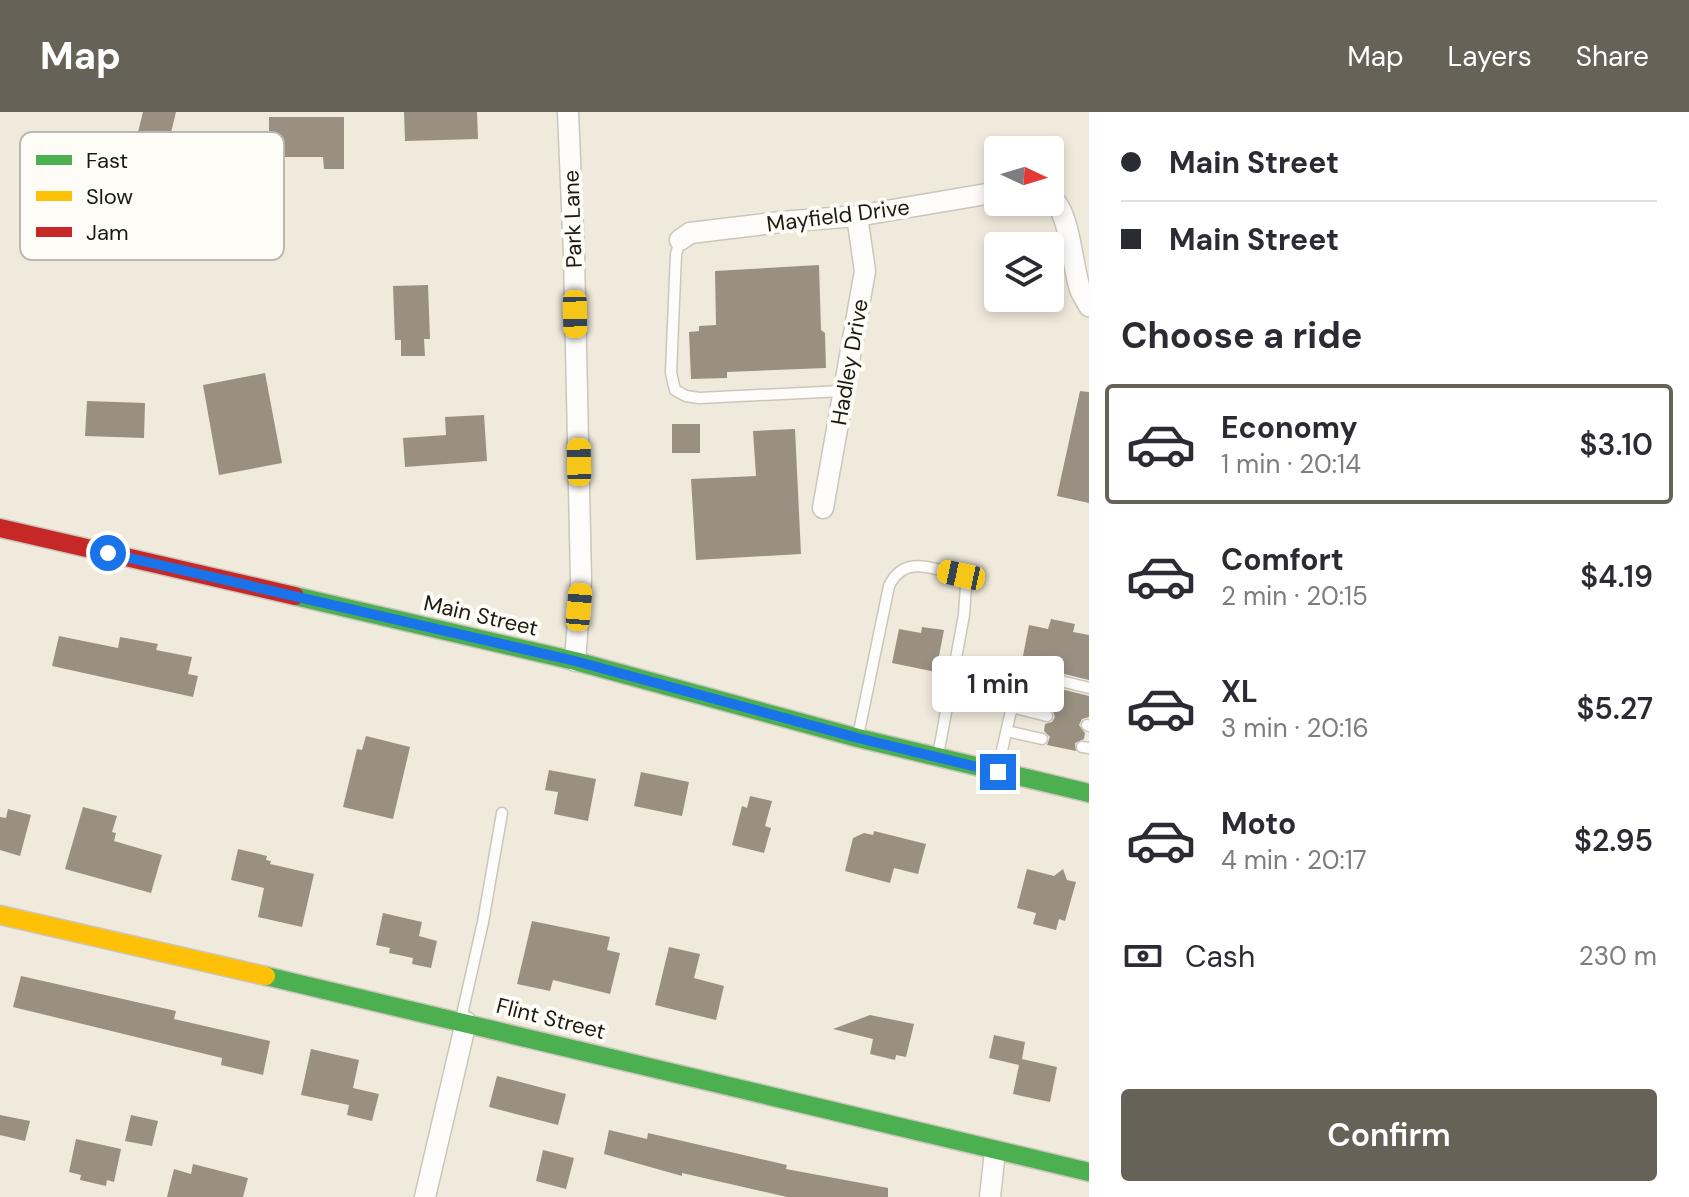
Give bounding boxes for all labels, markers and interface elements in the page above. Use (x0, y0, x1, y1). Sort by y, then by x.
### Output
text: Map (40, 31, 121, 81)
text: Map (1347, 38, 1404, 75)
text: Layers (1448, 38, 1532, 75)
text: Share (1576, 38, 1649, 75)
legend (20, 132, 284, 260)
north arrow (984, 136, 1064, 216)
map controls (984, 136, 1064, 312)
text: Main Street (1169, 143, 1339, 182)
text: Fast (86, 146, 128, 175)
street label: Park Lane (556, 170, 589, 268)
text: Slow (86, 182, 133, 211)
street label: Mayfield Drive (765, 192, 911, 239)
text: Jam (86, 218, 129, 247)
text: Main Street (1169, 220, 1339, 259)
button: layers (984, 232, 1064, 312)
car (563, 290, 587, 338)
street label: Hadley Drive (824, 297, 875, 428)
text: Choose a ride (1121, 312, 1362, 359)
icon: car (1125, 408, 1197, 480)
text: Economy (1221, 408, 1358, 447)
text: $3.10 (1580, 425, 1653, 464)
car (567, 438, 591, 486)
text: 1 min · 20:14 (1221, 447, 1361, 481)
route start (90, 535, 126, 571)
icon: car (1125, 540, 1197, 612)
text: Comfort (1221, 540, 1344, 579)
text: $4.19 (1580, 557, 1653, 596)
car (935, 558, 987, 592)
text: 2 min · 20:15 (1221, 579, 1368, 613)
car (565, 582, 593, 632)
street label: Main Street (421, 588, 541, 643)
callout: 1 min (932, 656, 1064, 712)
text: 1 min (967, 667, 1029, 701)
icon: car (1125, 672, 1197, 744)
text: XL (1221, 672, 1258, 711)
text: $5.27 (1576, 689, 1653, 728)
text: 3 min · 20:16 (1221, 711, 1369, 745)
route end (980, 754, 1016, 790)
icon: car (1125, 804, 1197, 876)
text: Moto (1221, 804, 1296, 843)
text: $2.95 (1574, 821, 1653, 860)
text: 4 min · 20:17 (1221, 843, 1367, 877)
icon: cash (1121, 934, 1165, 978)
text: Cash (1185, 937, 1255, 976)
text: 230 m (1579, 939, 1657, 973)
street label: Flint Street (493, 991, 608, 1046)
button: Confirm (1121, 1089, 1657, 1181)

